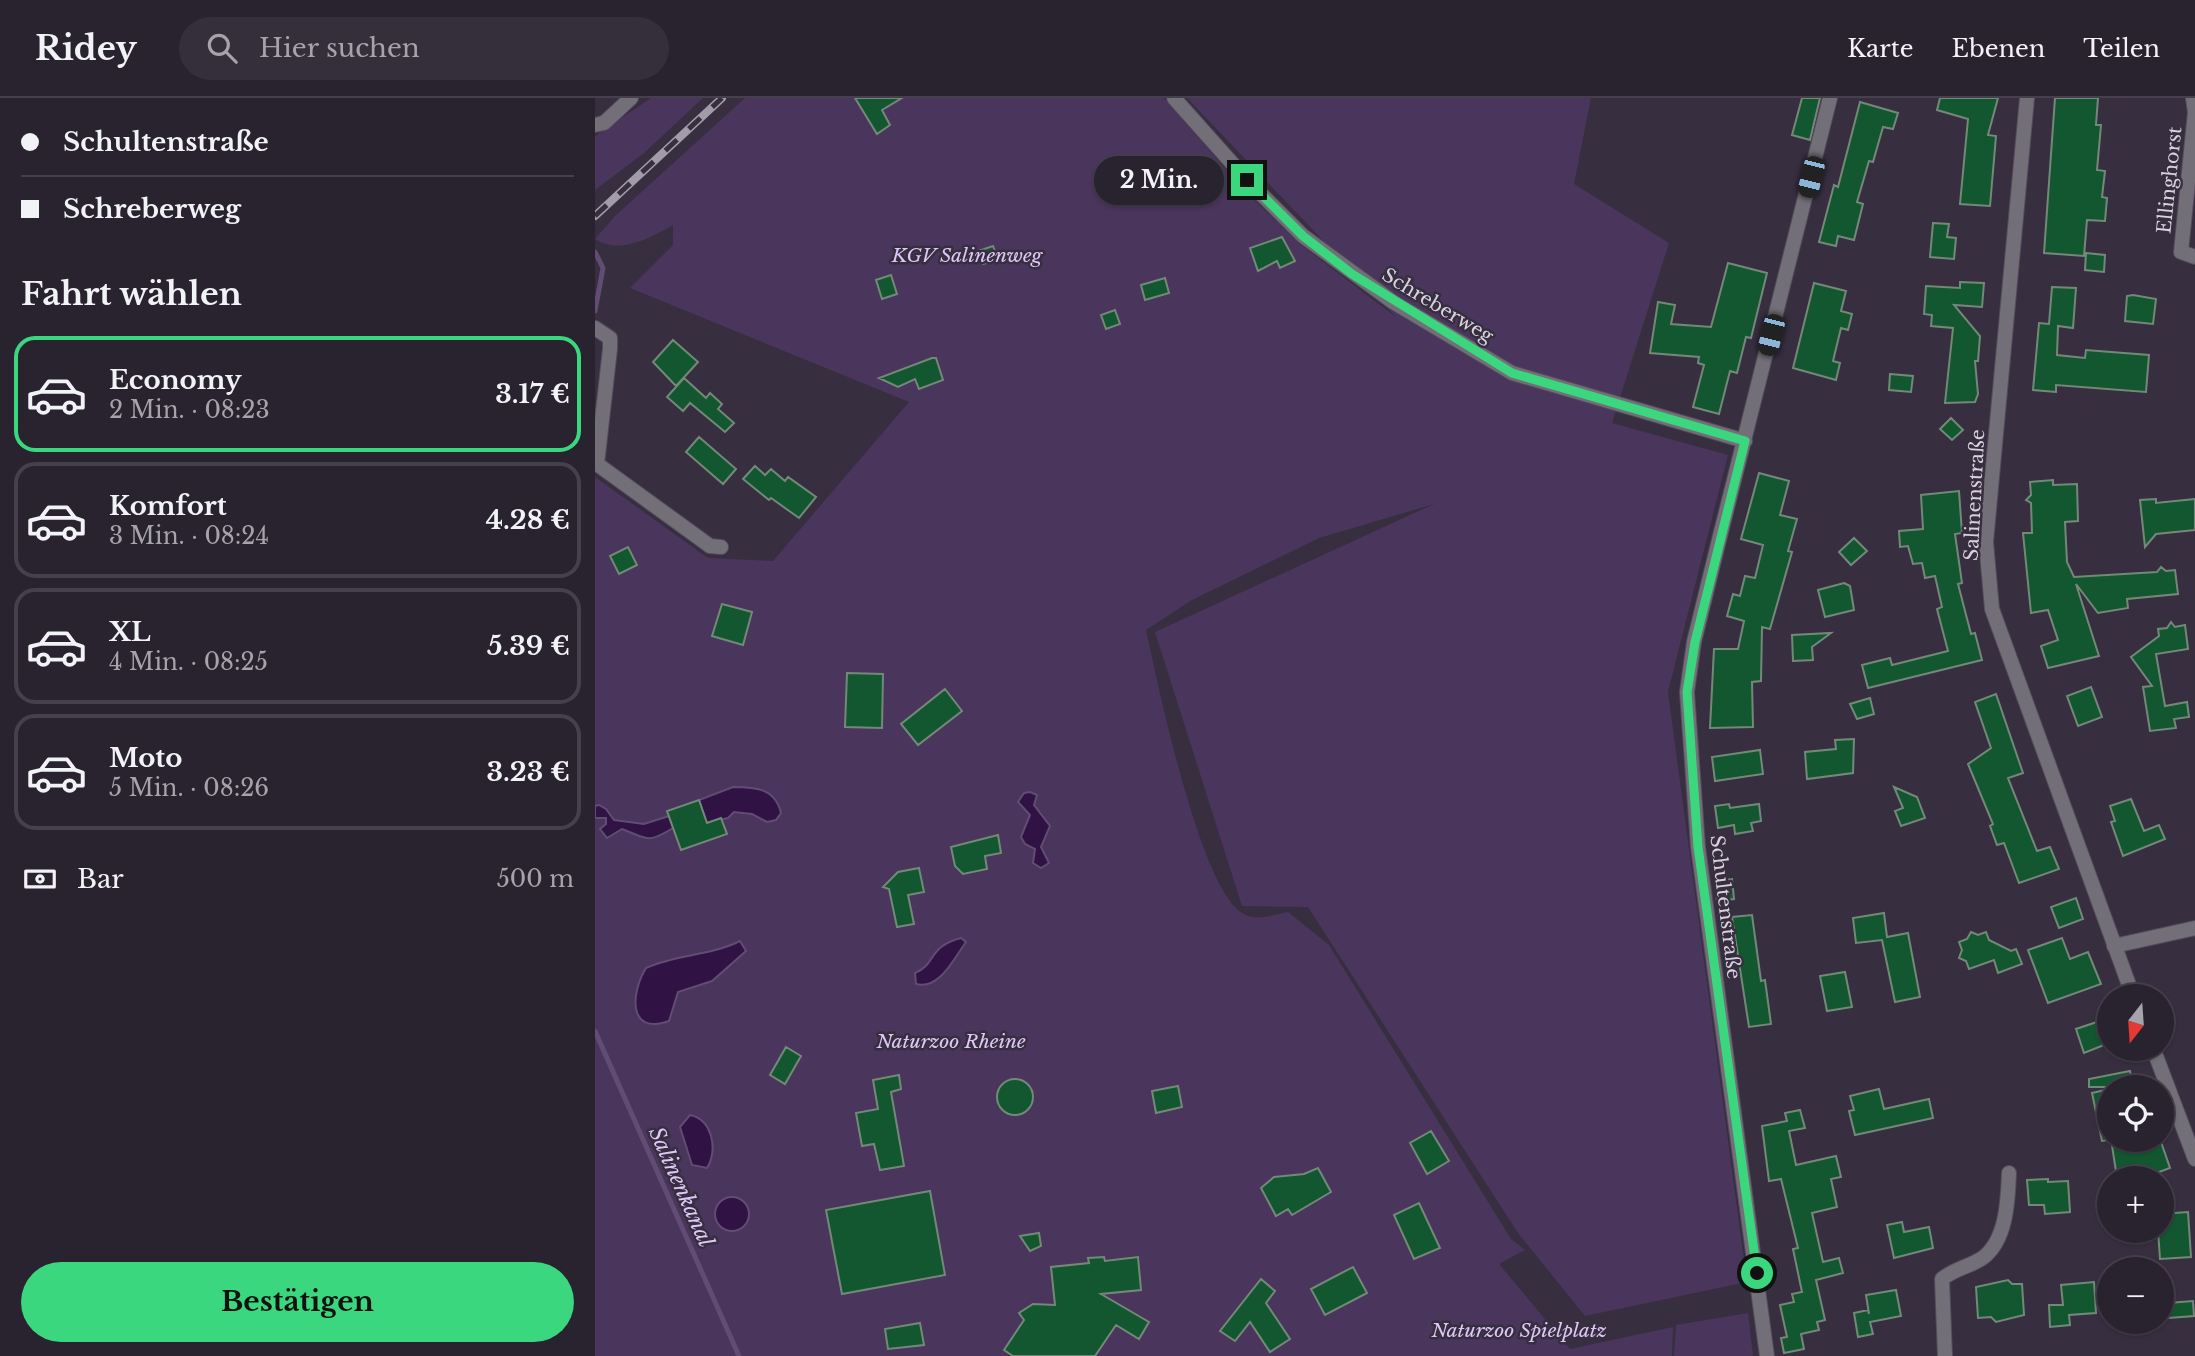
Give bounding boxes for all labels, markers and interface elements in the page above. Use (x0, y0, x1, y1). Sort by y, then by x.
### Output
search box (179, 17, 669, 80)
text: Ridey (35, 28, 137, 69)
icon: search (203, 29, 241, 67)
text: Hier suchen (259, 32, 420, 64)
text: Karte (1847, 34, 1914, 63)
text: Ebenen (1952, 34, 2045, 63)
text: Teilen (2083, 34, 2160, 63)
street label: Ellinghorst (2152, 125, 2187, 235)
text: Schultenstraße (63, 126, 269, 158)
car (1796, 154, 1827, 200)
callout: 2 Min. (1093, 155, 1223, 204)
route end (1231, 164, 1263, 196)
text: 2 Min. (1120, 166, 1198, 194)
text: Schreberweg (63, 193, 241, 225)
park label: KGV Salinenweg (891, 244, 1044, 267)
street label: Schreberweg (1378, 263, 1498, 348)
text: Fahrt wählen (21, 274, 242, 314)
car (1756, 312, 1787, 358)
icon: car (25, 363, 88, 426)
text: Economy (109, 364, 242, 396)
text: 3.17 € (495, 378, 570, 410)
text: 2 Min. · 08:23 (109, 396, 270, 424)
street label: Salinenstraße (1960, 429, 1989, 561)
icon: car (25, 489, 88, 552)
text: Komfort (109, 490, 227, 522)
text: 4.28 € (486, 504, 570, 536)
text: 3 Min. · 08:24 (109, 522, 269, 550)
icon: car (25, 615, 88, 678)
text: XL (109, 616, 151, 648)
text: 5.39 € (487, 630, 570, 662)
text: 4 Min. · 08:25 (109, 648, 268, 676)
icon: car (25, 741, 88, 804)
text: Moto (109, 742, 182, 774)
text: 3.23 € (486, 756, 570, 788)
text: 5 Min. · 08:26 (109, 774, 269, 802)
street label: Schultenstraße (1705, 834, 1746, 980)
icon: cash (21, 860, 59, 898)
text: Bar (77, 863, 124, 895)
text: 500 m (497, 865, 574, 893)
north arrow (2097, 984, 2173, 1060)
map controls (2097, 984, 2174, 1334)
park label: Naturzoo Rheine (875, 1030, 1026, 1053)
button: locate (2097, 1075, 2174, 1152)
water label: Salinenkanal (643, 1123, 719, 1251)
button: + (2097, 1166, 2174, 1243)
route start (1741, 1257, 1773, 1289)
button: − (2097, 1257, 2174, 1334)
button: Bestätigen (21, 1262, 574, 1342)
park label: Naturzoo Spielplatz (1430, 1319, 1607, 1342)

